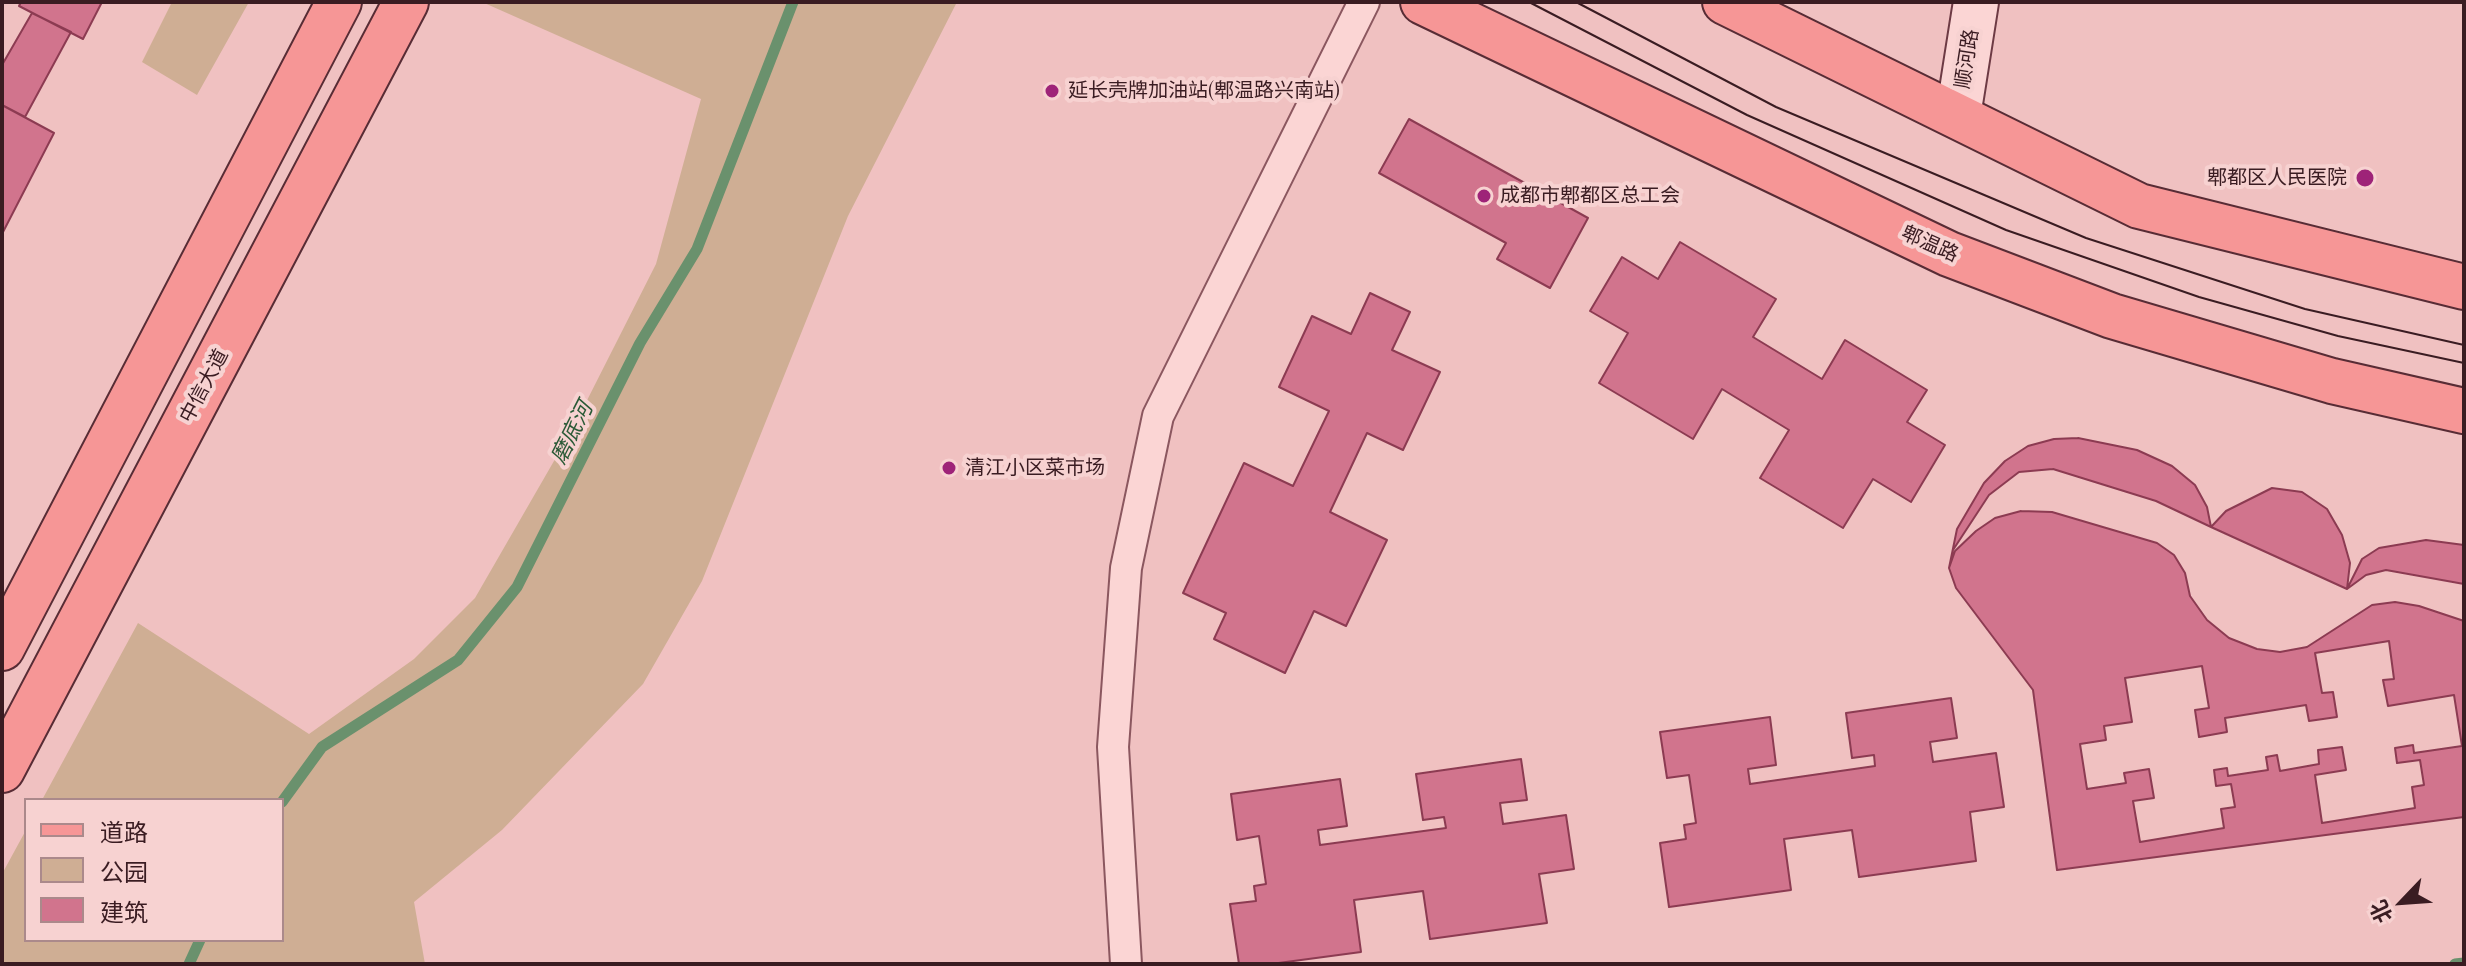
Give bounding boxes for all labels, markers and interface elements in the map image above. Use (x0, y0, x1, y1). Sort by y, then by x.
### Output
street label: 顺河路 (1950, 27, 1984, 91)
place label: 延长壳牌加油站(郫温路兴南站) (1068, 79, 1340, 103)
marker: 延长壳牌加油站(郫温路兴南站) (1043, 82, 1061, 100)
place label: 郫都区人民医院 (2207, 166, 2347, 190)
marker: 郫都区人民医院 (2354, 167, 2376, 189)
place label: 成都市郫都区总工会 (1500, 184, 1680, 208)
marker: 成都市郫都区总工会 (1475, 187, 1493, 205)
street label: 郫温路 (1898, 221, 1962, 267)
street label: 中信大道 (175, 345, 233, 427)
water label: 磨底河 (545, 398, 599, 468)
place label: 清江小区菜市场 (965, 456, 1105, 480)
marker: 清江小区菜市场 (940, 459, 958, 477)
legend (24, 798, 284, 942)
text: 道路 (100, 815, 148, 847)
text: 公园 (100, 855, 148, 887)
north arrow (2362, 862, 2442, 942)
text: 建筑 (100, 895, 148, 927)
text: 北 (2362, 896, 2398, 928)

